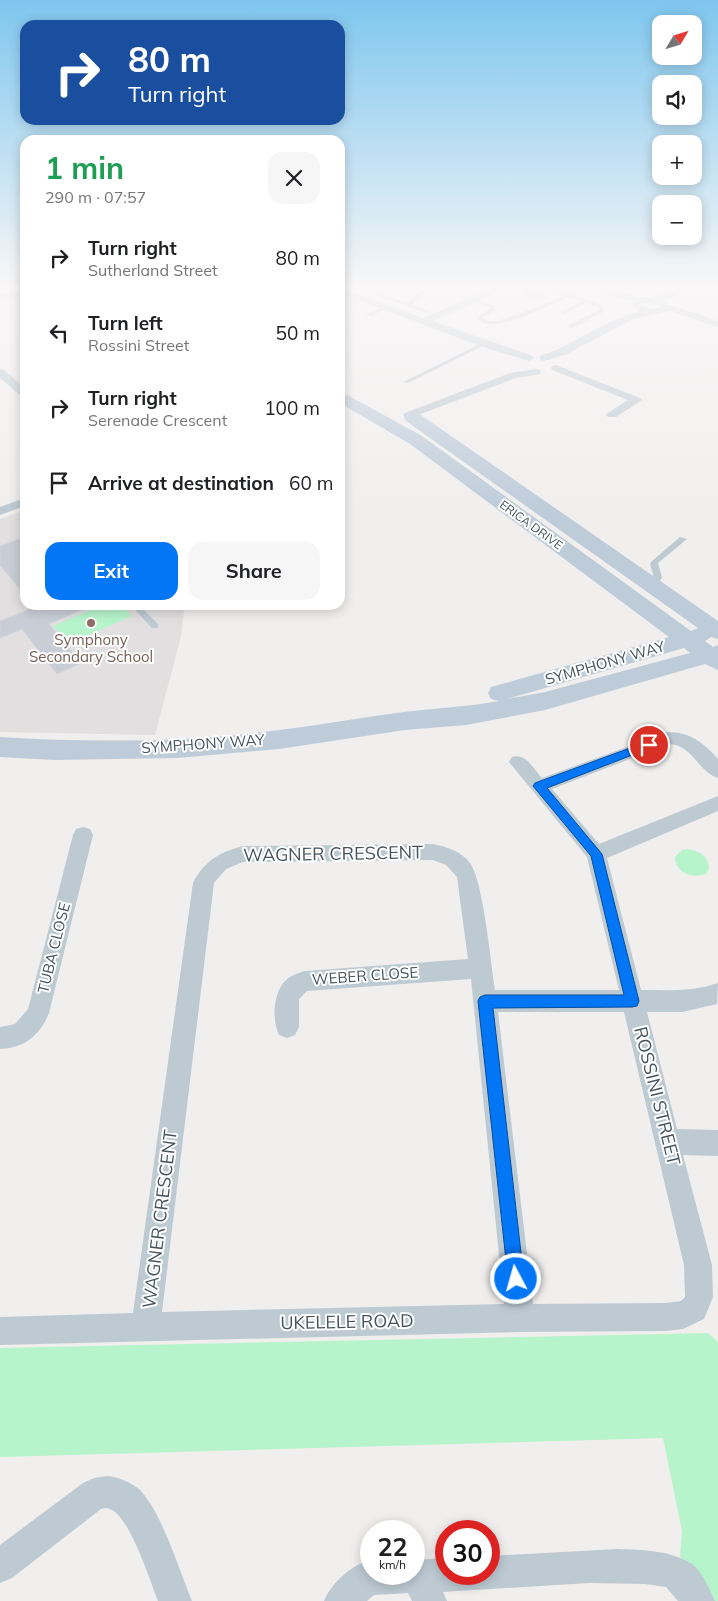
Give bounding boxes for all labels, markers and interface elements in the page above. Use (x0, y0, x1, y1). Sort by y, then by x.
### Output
north arrow (652, 15, 702, 65)
map controls (652, 15, 702, 245)
text: 80 m (128, 37, 211, 81)
icon: right (45, 40, 110, 105)
button: sound (652, 75, 702, 125)
text: Turn right (128, 80, 226, 108)
button: + (652, 135, 702, 185)
text: 1 min (45, 149, 124, 187)
button: close (268, 152, 320, 204)
text: 290 m · 07:57 (45, 187, 146, 207)
button: − (652, 195, 702, 245)
text: Turn right (88, 236, 177, 260)
icon: right (45, 244, 73, 272)
text: 80 m (276, 246, 320, 270)
text: Sutherland Street (88, 260, 218, 280)
text: Turn left (88, 311, 163, 335)
icon: left (45, 319, 73, 347)
text: 50 m (276, 321, 320, 345)
text: Rossini Street (88, 335, 189, 355)
text: Turn right (88, 386, 177, 410)
icon: right (45, 394, 73, 422)
text: 100 m (264, 396, 320, 420)
text: Serenade Crescent (88, 410, 227, 430)
icon: arrive (45, 469, 73, 497)
text: Arrive at destination (88, 471, 274, 495)
text: 60 m (289, 471, 333, 495)
street label: ERICA DRIVE (497, 497, 566, 552)
button: Exit (45, 542, 178, 600)
button: Share (188, 542, 320, 600)
marker: Symphony Secondary School (85, 617, 97, 629)
place label: Symphony Secondary School (29, 630, 153, 666)
street label: SYMPHONY WAY (543, 636, 668, 689)
pin (628, 724, 670, 766)
street label: SYMPHONY WAY (141, 730, 266, 757)
icon: arrive (635, 731, 663, 759)
street label: WAGNER CRESCENT (243, 840, 423, 867)
street label: TUBA CLOSE (33, 900, 74, 995)
street label: WEBER CLOSE (311, 962, 419, 989)
street label: ROSSINI STREET (629, 1024, 686, 1168)
street label: WAGNER CRESCENT (137, 1128, 182, 1310)
position arrow (489, 1252, 541, 1304)
street label: UKELELE ROAD (280, 1309, 414, 1334)
speed limit sign: 30 (435, 1520, 500, 1585)
text: 22 (377, 1531, 408, 1562)
text: km/h (379, 1557, 406, 1572)

